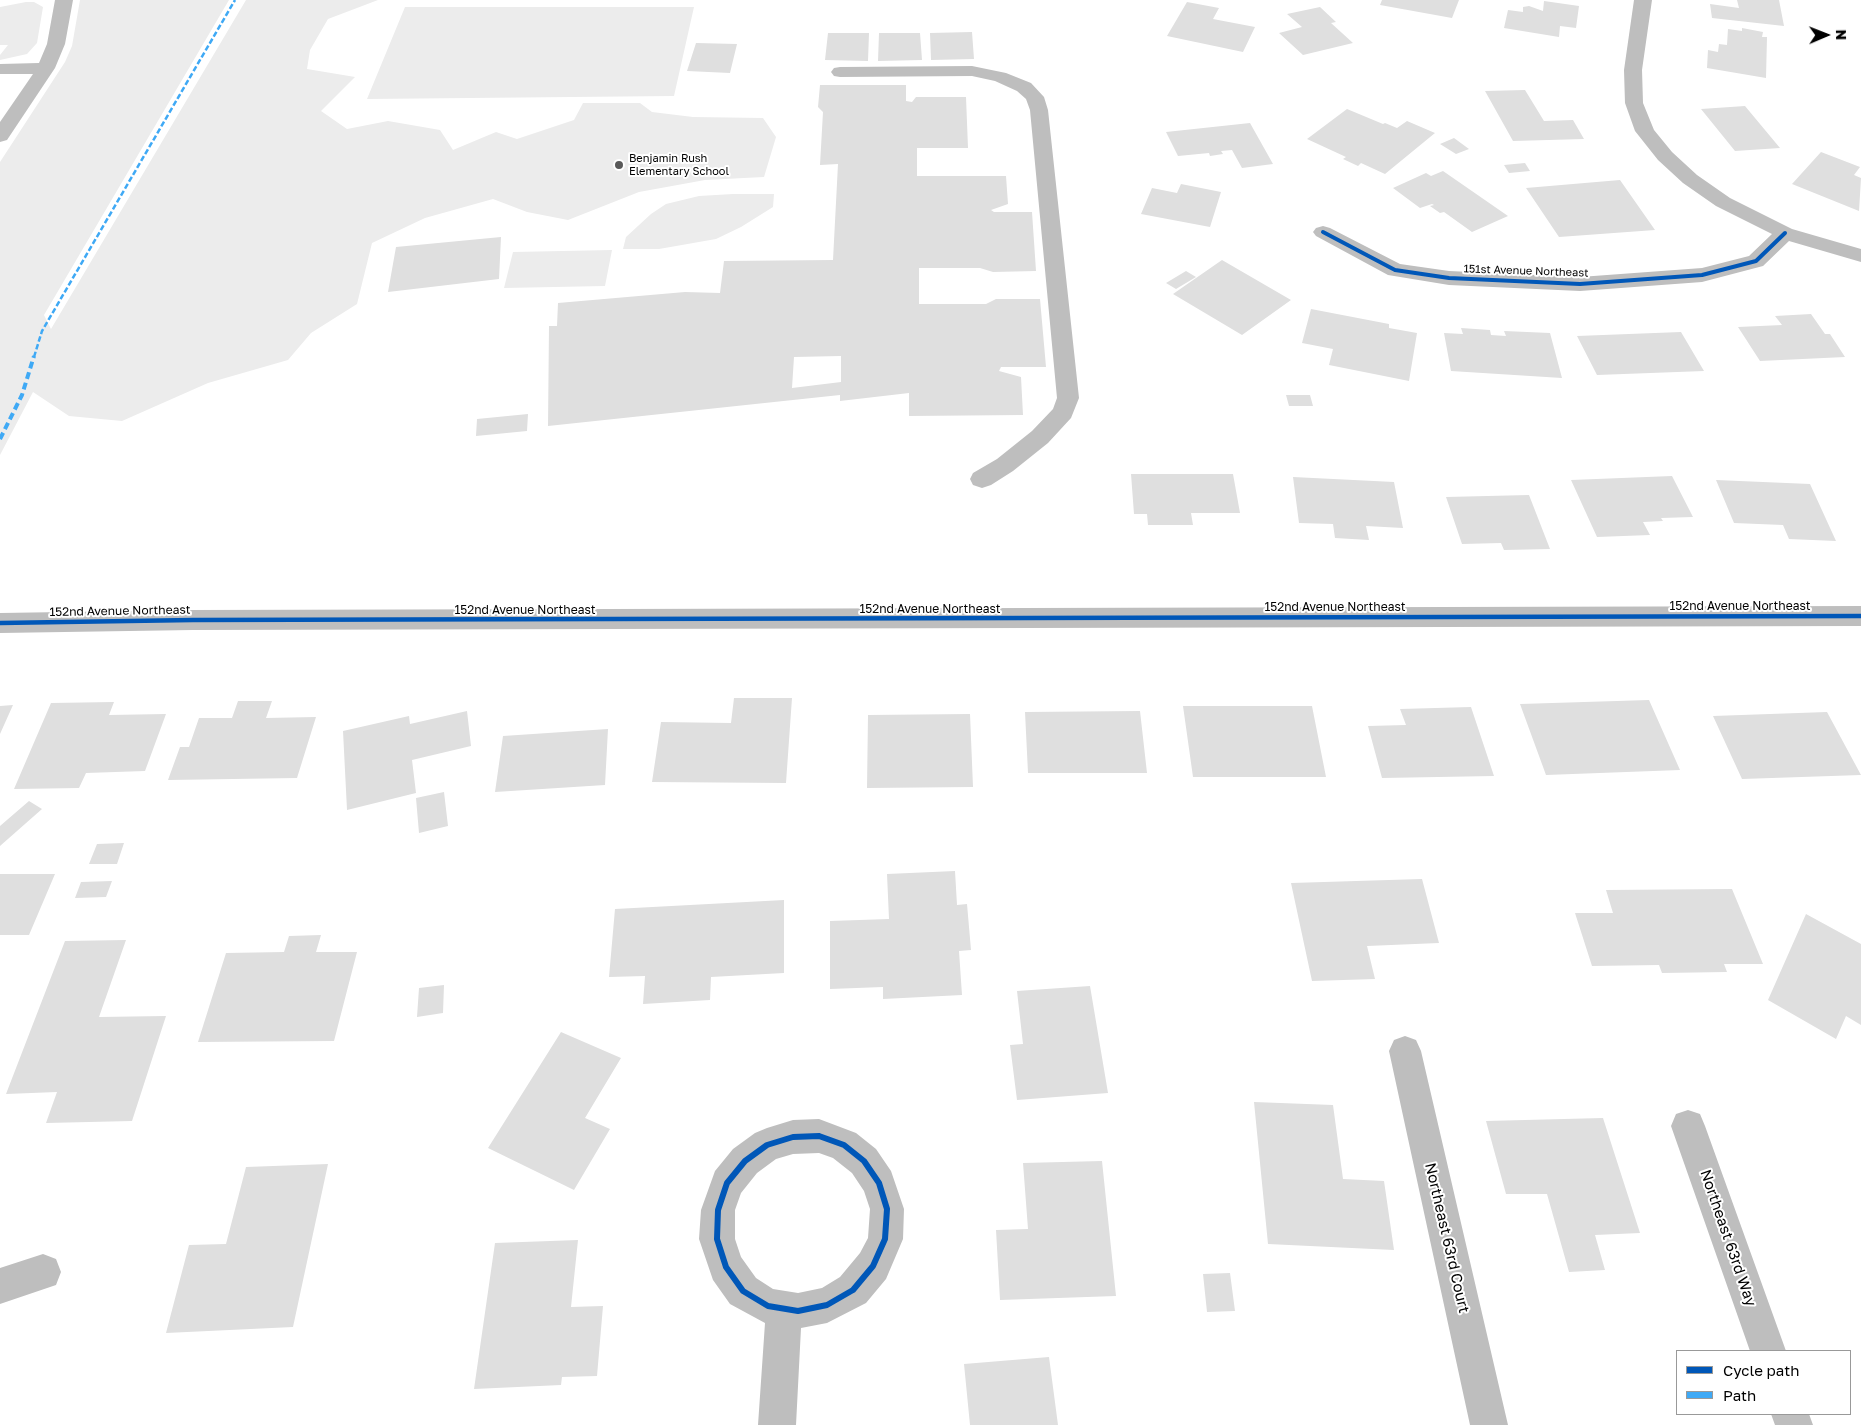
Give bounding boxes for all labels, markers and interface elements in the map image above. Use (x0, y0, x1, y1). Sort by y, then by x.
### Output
north arrow (1801, 10, 1851, 60)
text: N (1833, 29, 1850, 40)
place label: Benjamin Rush Elementary School (629, 152, 729, 178)
marker: Benjamin Rush Elementary School (613, 159, 625, 171)
street label: 151st Avenue Northeast (1463, 262, 1589, 280)
street label: 152nd Avenue Northeast (1669, 599, 1811, 613)
street label: 152nd Avenue Northeast (1264, 600, 1406, 614)
street label: 152nd Avenue Northeast (859, 602, 1001, 616)
street label: 152nd Avenue Northeast (49, 603, 191, 619)
street label: 152nd Avenue Northeast (454, 603, 596, 617)
street label: Northeast 63rd Court (1421, 1161, 1473, 1315)
street label: Northeast 63rd Way (1696, 1167, 1760, 1309)
legend (1676, 1350, 1851, 1415)
text: Cycle path (1723, 1361, 1799, 1379)
text: Path (1723, 1386, 1756, 1404)

